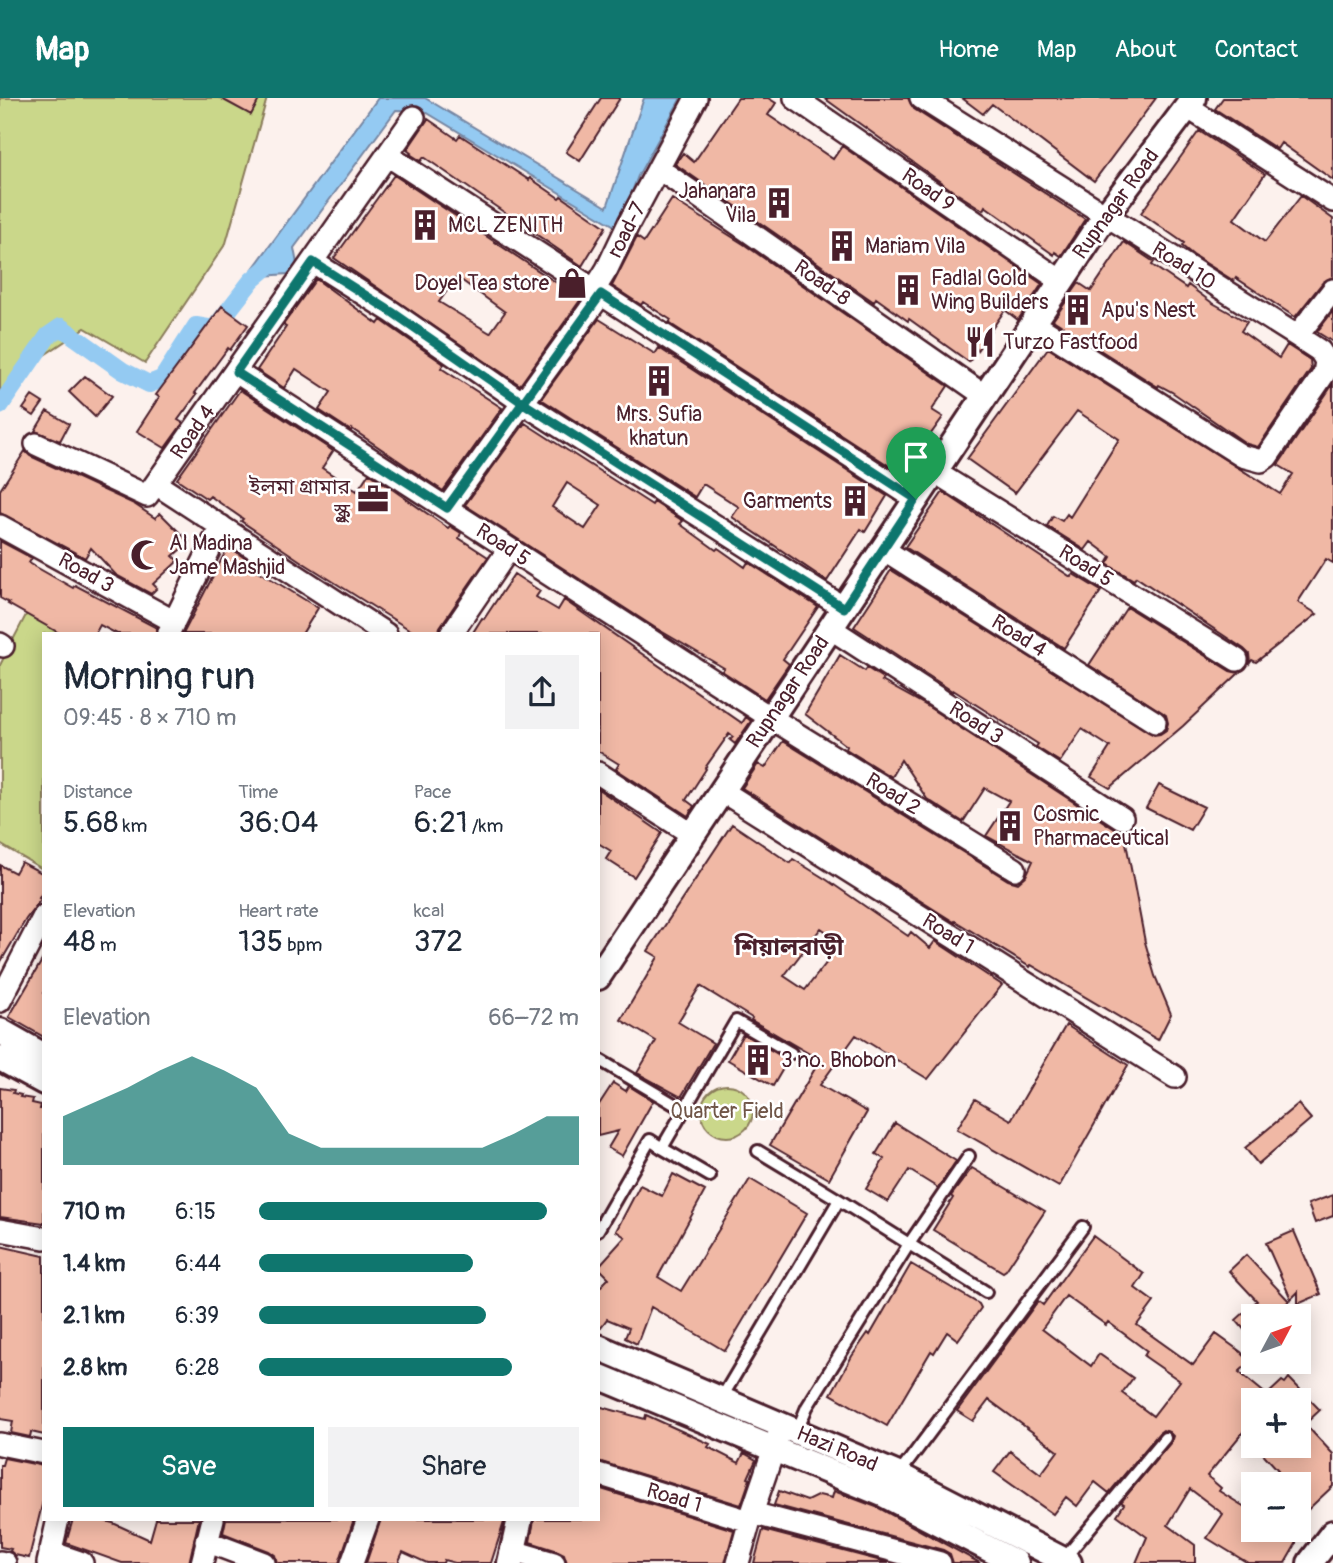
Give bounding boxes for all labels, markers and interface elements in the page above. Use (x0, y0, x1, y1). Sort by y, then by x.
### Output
text: Map (35, 29, 90, 70)
text: Home (938, 35, 999, 64)
text: Map (1037, 35, 1077, 64)
text: About (1115, 35, 1177, 64)
text: Contact (1215, 35, 1298, 64)
street label: Rupnagar Road (1067, 143, 1165, 265)
street label: Road 9 (896, 162, 960, 218)
place label: Jahanara Vila (678, 178, 756, 229)
building icon: Jahanara Vila (762, 186, 796, 220)
street label: road-7 (602, 198, 652, 262)
building icon: MCL ZENITH (408, 208, 442, 242)
place label: MCL ZENITH (448, 212, 563, 239)
building icon: Mariam Vila (825, 229, 859, 263)
place label: Mariam Vila (865, 233, 965, 260)
street label: Road 10 (1147, 236, 1221, 296)
street label: Road-8 (788, 254, 856, 312)
place label: Fadlal Gold Wing Builders (931, 265, 1049, 316)
shop icon: Doyel Tea store (555, 266, 589, 300)
place label: Doyel Tea store (414, 270, 550, 297)
building icon: Fadlal Gold Wing Builders (891, 273, 925, 307)
building icon: Apu's Nest (1061, 293, 1095, 327)
place label: Apu's Nest (1101, 297, 1196, 324)
restaurant icon: Turzo Fastfood (963, 325, 997, 359)
place label: Turzo Fastfood (1003, 329, 1138, 356)
building icon: Mrs. Sufia khatun (642, 364, 676, 398)
street label: Road 4 (165, 400, 221, 464)
place label: Mrs. Sufia khatun (616, 401, 702, 452)
pin (886, 427, 946, 499)
icon: arrive (897, 438, 935, 476)
place label: ইলমা গ্রামার স্কুল (248, 474, 351, 525)
office icon: ইলমা গ্রামার স্কুল (356, 482, 390, 516)
building icon: Garments (838, 484, 872, 518)
place label: Garments (743, 488, 833, 515)
street label: Road 5 (471, 517, 535, 573)
place label: Al Madina Jame Mashjid (169, 530, 285, 581)
mosque icon: Al Madina Jame Mashjid (129, 538, 163, 572)
street label: Road 5 (1054, 539, 1118, 593)
street label: Road 3 (53, 547, 119, 599)
street label: Road 4 (986, 609, 1052, 663)
street label: Rupnagar Road (740, 630, 836, 754)
text: Morning run (63, 653, 255, 701)
button: share (505, 655, 579, 729)
street label: Road 3 (944, 695, 1008, 751)
text: 09:45 · 8 × 710 m (63, 703, 236, 732)
street label: Road 2 (860, 767, 926, 821)
text: Distance (63, 780, 132, 804)
text: Time (238, 780, 278, 804)
text: Pace (414, 780, 451, 804)
place label: Cosmic Pharmaceutical (1033, 801, 1169, 852)
text: 5.68 (63, 804, 118, 841)
text: 36:04 (238, 804, 318, 841)
text: 6:21 (414, 804, 468, 841)
building icon: Cosmic Pharmaceutical (993, 809, 1027, 843)
text: km (118, 814, 147, 838)
text: /km (468, 814, 503, 838)
text: Elevation (63, 899, 135, 923)
text: Heart rate (238, 899, 318, 923)
text: kcal (414, 899, 445, 923)
street label: Road 1 (917, 908, 979, 960)
text: 48 (63, 923, 96, 960)
text: 135 (238, 923, 283, 960)
text: 372 (414, 923, 463, 960)
text: m (96, 933, 117, 957)
text: bpm (283, 933, 322, 957)
district label: শিয়ালবাড়ী (734, 933, 845, 962)
text: Elevation (63, 1003, 151, 1032)
text: 66–72 m (488, 1003, 579, 1032)
building icon: 3 no. Bhobon (741, 1043, 775, 1077)
place label: 3 no. Bhobon (781, 1047, 896, 1074)
park label: Quarter Field (670, 1098, 784, 1125)
text: 710 m (63, 1197, 125, 1226)
text: 6:15 (175, 1197, 216, 1226)
text: 1.4 km (63, 1249, 125, 1278)
text: 6:44 (175, 1249, 221, 1278)
text: 2.1 km (63, 1301, 125, 1330)
text: 6:39 (175, 1301, 219, 1330)
north arrow (1241, 1304, 1311, 1374)
map controls (1241, 1304, 1311, 1542)
text: 2.8 km (63, 1353, 128, 1382)
text: 6:28 (175, 1353, 219, 1382)
button: + (1241, 1388, 1311, 1458)
street label: Hazi Road (792, 1420, 882, 1478)
button: Save (63, 1427, 314, 1507)
button: Share (328, 1427, 579, 1507)
button: − (1241, 1472, 1311, 1542)
street label: Road 1 (643, 1477, 705, 1519)

